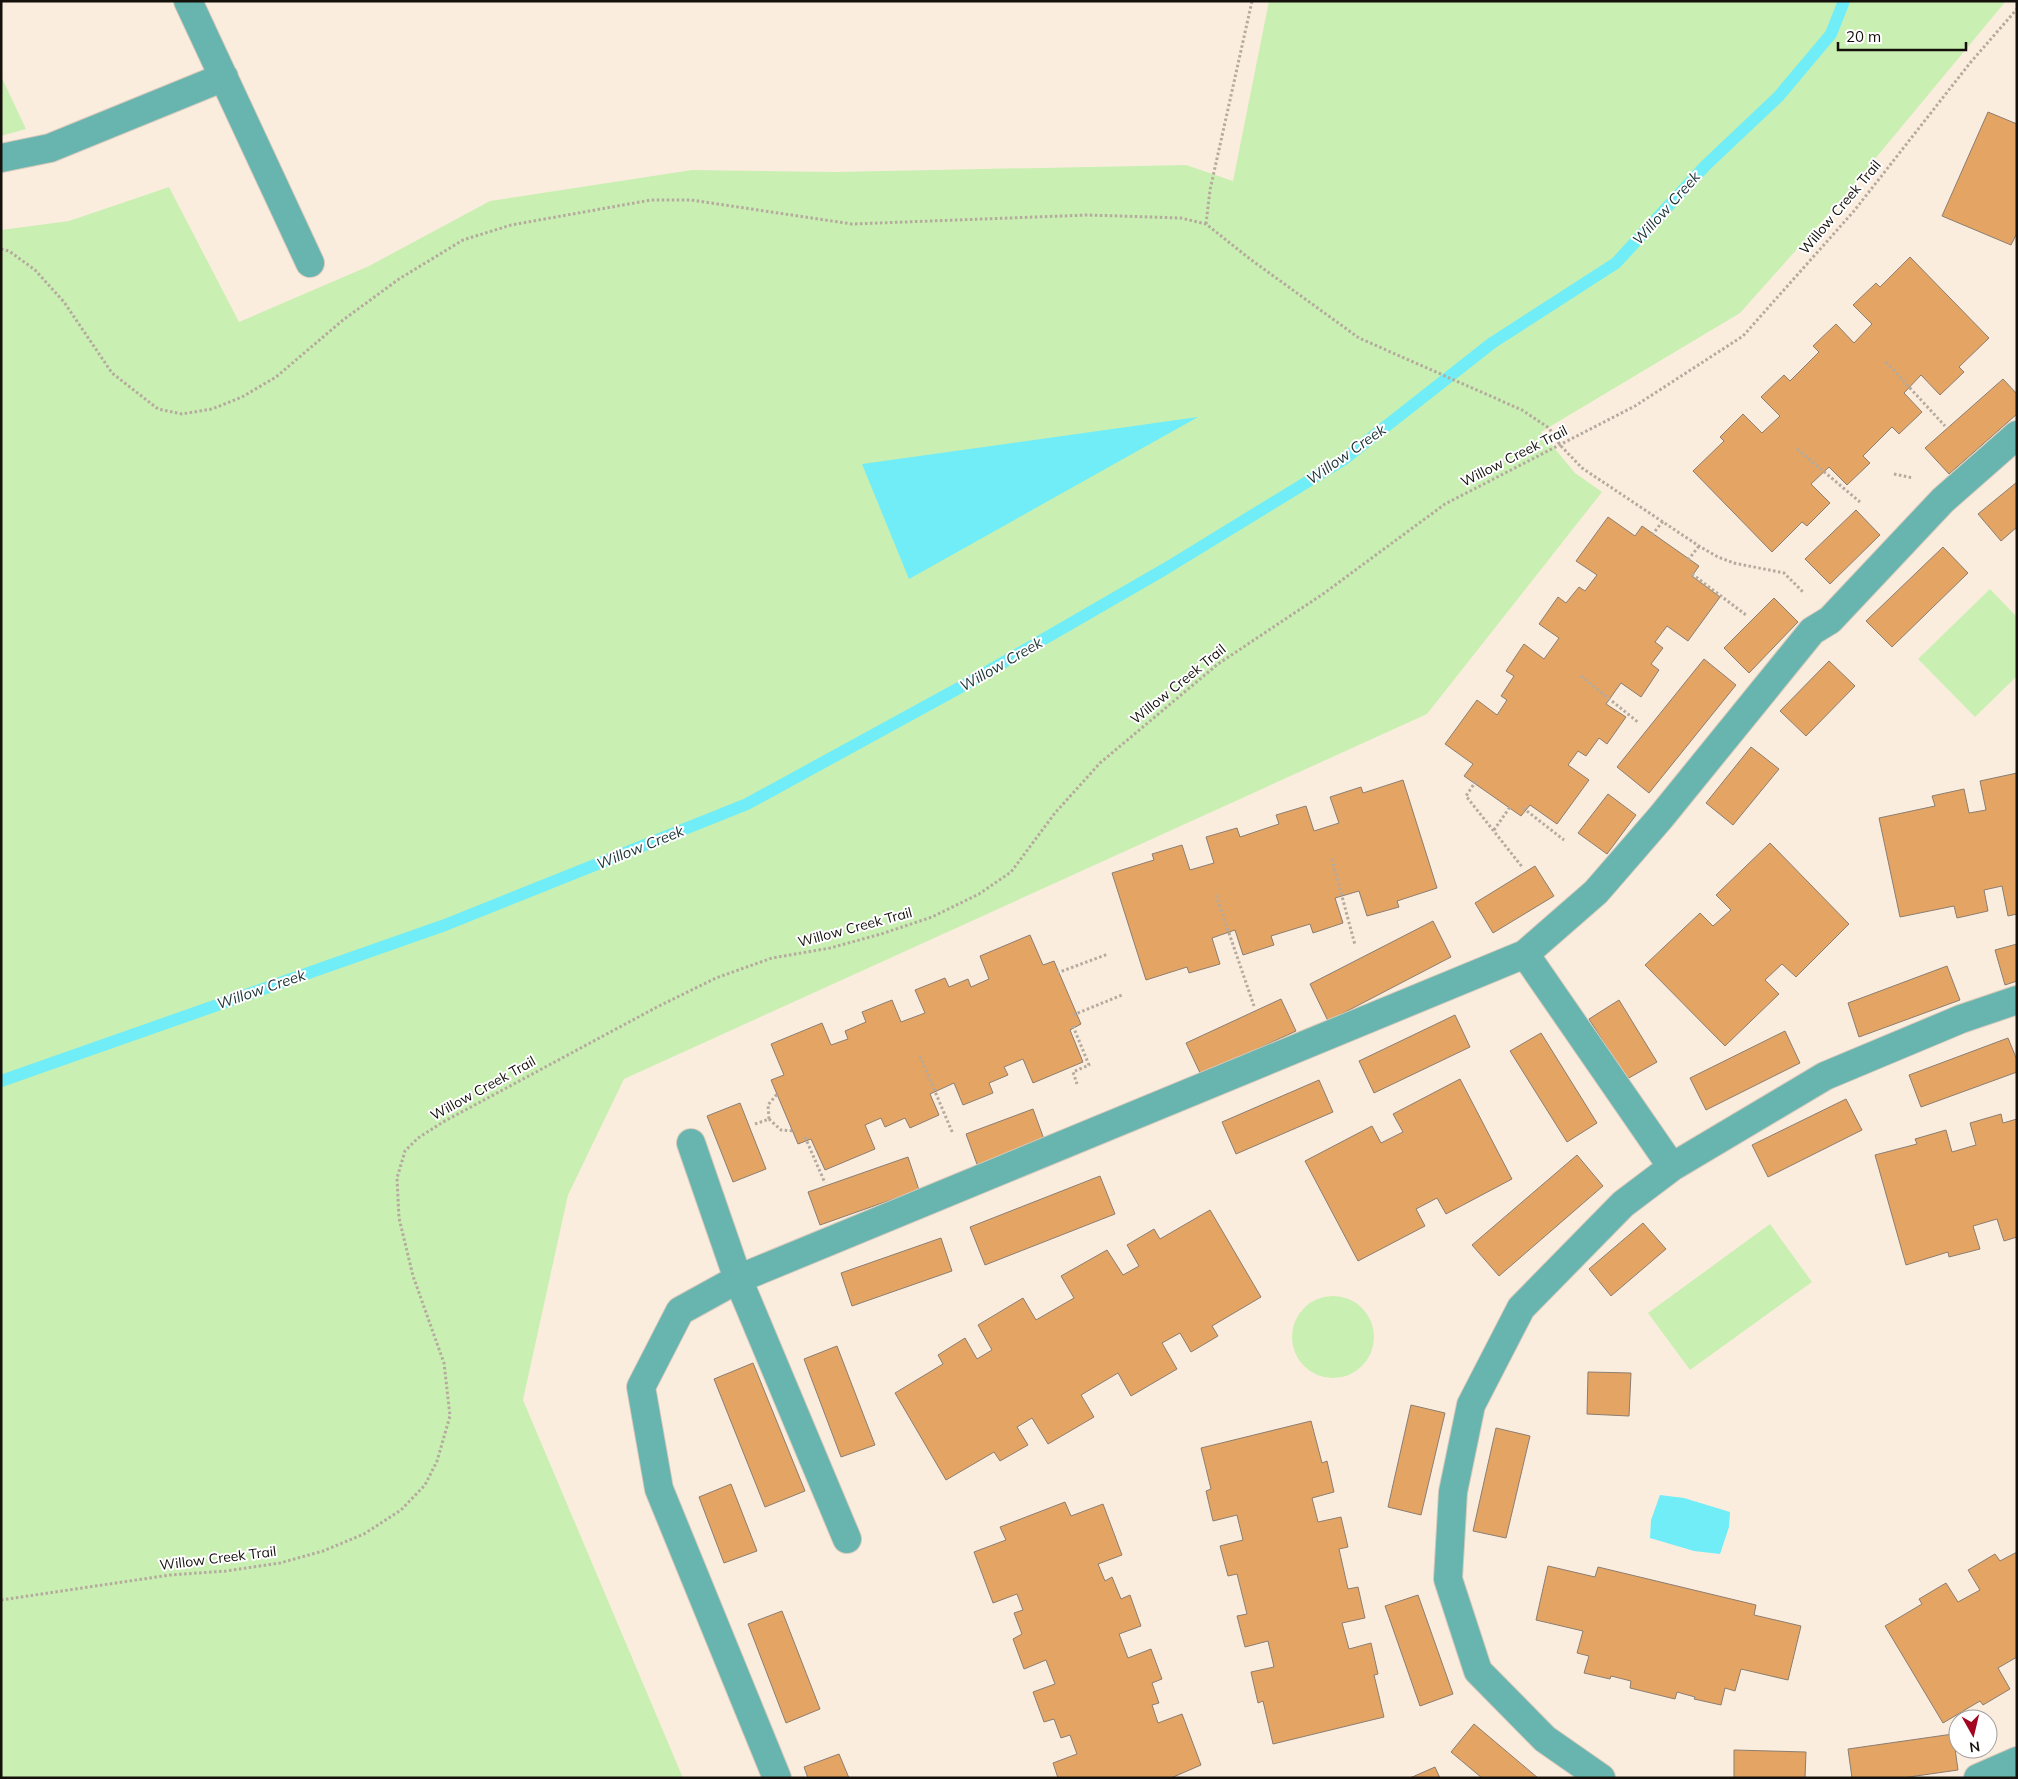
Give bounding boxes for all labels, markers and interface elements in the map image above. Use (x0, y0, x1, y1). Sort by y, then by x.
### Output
scale bar (1838, 20, 1966, 52)
text: 20 m (1846, 27, 1881, 46)
street label: Willow Creek Trail (1795, 156, 1885, 258)
water label: Willow Creek (1628, 166, 1705, 249)
water label: Willow Creek (1303, 419, 1390, 488)
street label: Willow Creek Trail (1458, 421, 1570, 491)
water label: Willow Creek (956, 632, 1047, 695)
street label: Willow Creek Trail (1127, 640, 1229, 728)
water label: Willow Creek (594, 820, 688, 873)
street label: Willow Creek Trail (796, 903, 914, 951)
water label: Willow Creek (214, 965, 309, 1013)
street label: Willow Creek Trail (427, 1052, 539, 1124)
street label: Willow Creek Trail (159, 1542, 277, 1574)
north arrow (1948, 1709, 1998, 1759)
text: N (1968, 1737, 1981, 1757)

